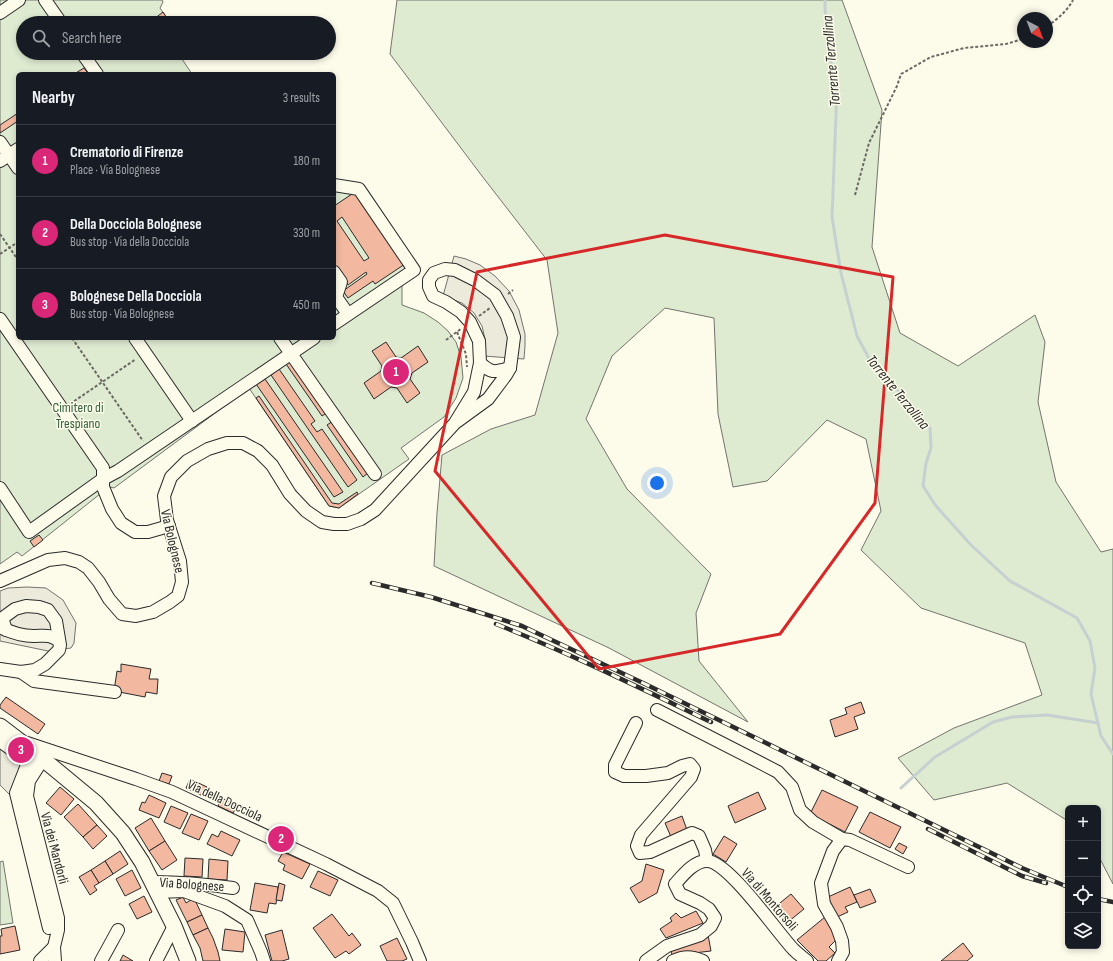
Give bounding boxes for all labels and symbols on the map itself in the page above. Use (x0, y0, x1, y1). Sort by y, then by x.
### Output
north arrow (1017, 12, 1053, 48)
water label: Torrente Terzollina (818, 15, 845, 107)
water label: Torrente Terzollina (862, 351, 934, 434)
pin: 1 (383, 357, 409, 387)
park label: Cimitero di Trespiano (52, 399, 104, 432)
your location (647, 473, 667, 493)
street label: Via Bolognese (157, 508, 188, 575)
pin: 3 (8, 735, 34, 765)
street label: Via della Docciola (184, 776, 265, 825)
street label: Via dei Mandorli (37, 810, 72, 886)
pin: 2 (268, 824, 294, 854)
street label: Via di Montorsoli (738, 864, 801, 934)
street label: Via Bolognese (159, 874, 225, 895)

